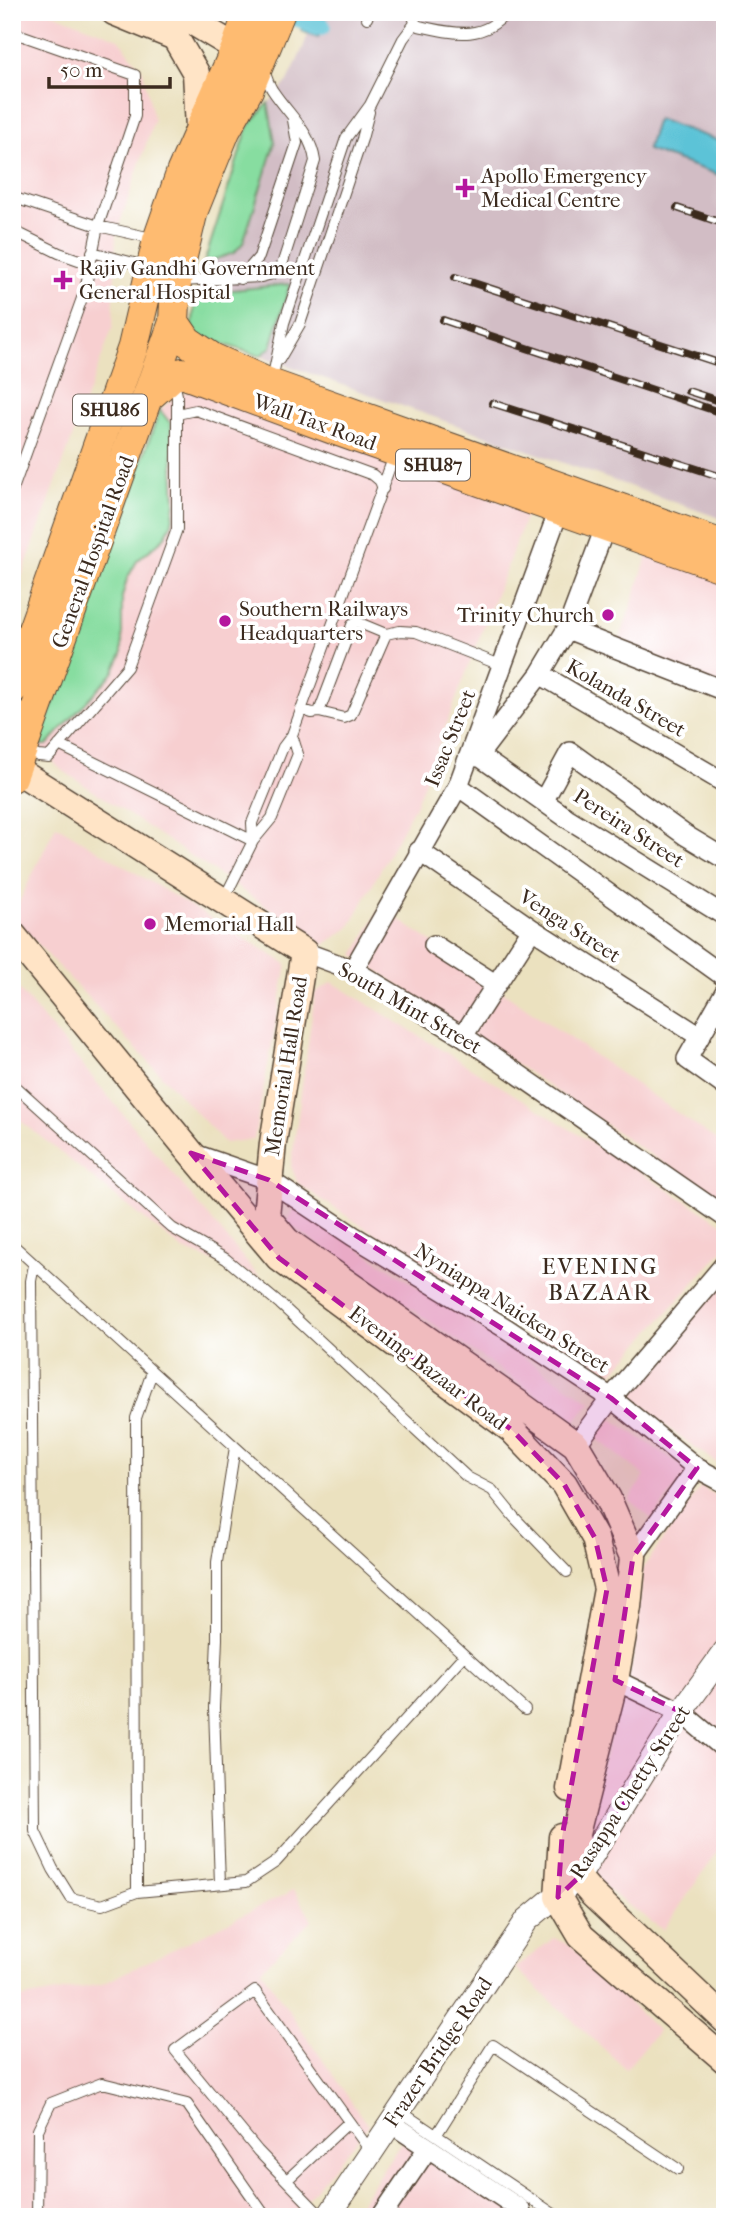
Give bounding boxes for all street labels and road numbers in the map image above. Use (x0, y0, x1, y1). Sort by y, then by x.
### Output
street label: Wall Tax Road (249, 388, 380, 456)
road number: SHU86 (73, 394, 147, 426)
road number: SHU87 (396, 450, 470, 480)
street label: General Hospital Road (47, 452, 139, 652)
street label: Kolanda Street (562, 654, 690, 742)
street label: Issac Street (420, 685, 481, 790)
street label: Pereira Street (569, 783, 689, 873)
street label: Venga Street (514, 884, 626, 968)
street label: South Mint Street (334, 957, 486, 1059)
street label: Memorial Hall Road (260, 974, 312, 1158)
street label: Nyniappa Naicken Street (410, 1238, 614, 1378)
street label: Evening Bazaar Road (344, 1301, 512, 1436)
street label: Rasappa Chetty Street (565, 1700, 695, 1883)
street label: Frazer Bridge Road (379, 1972, 497, 2132)

